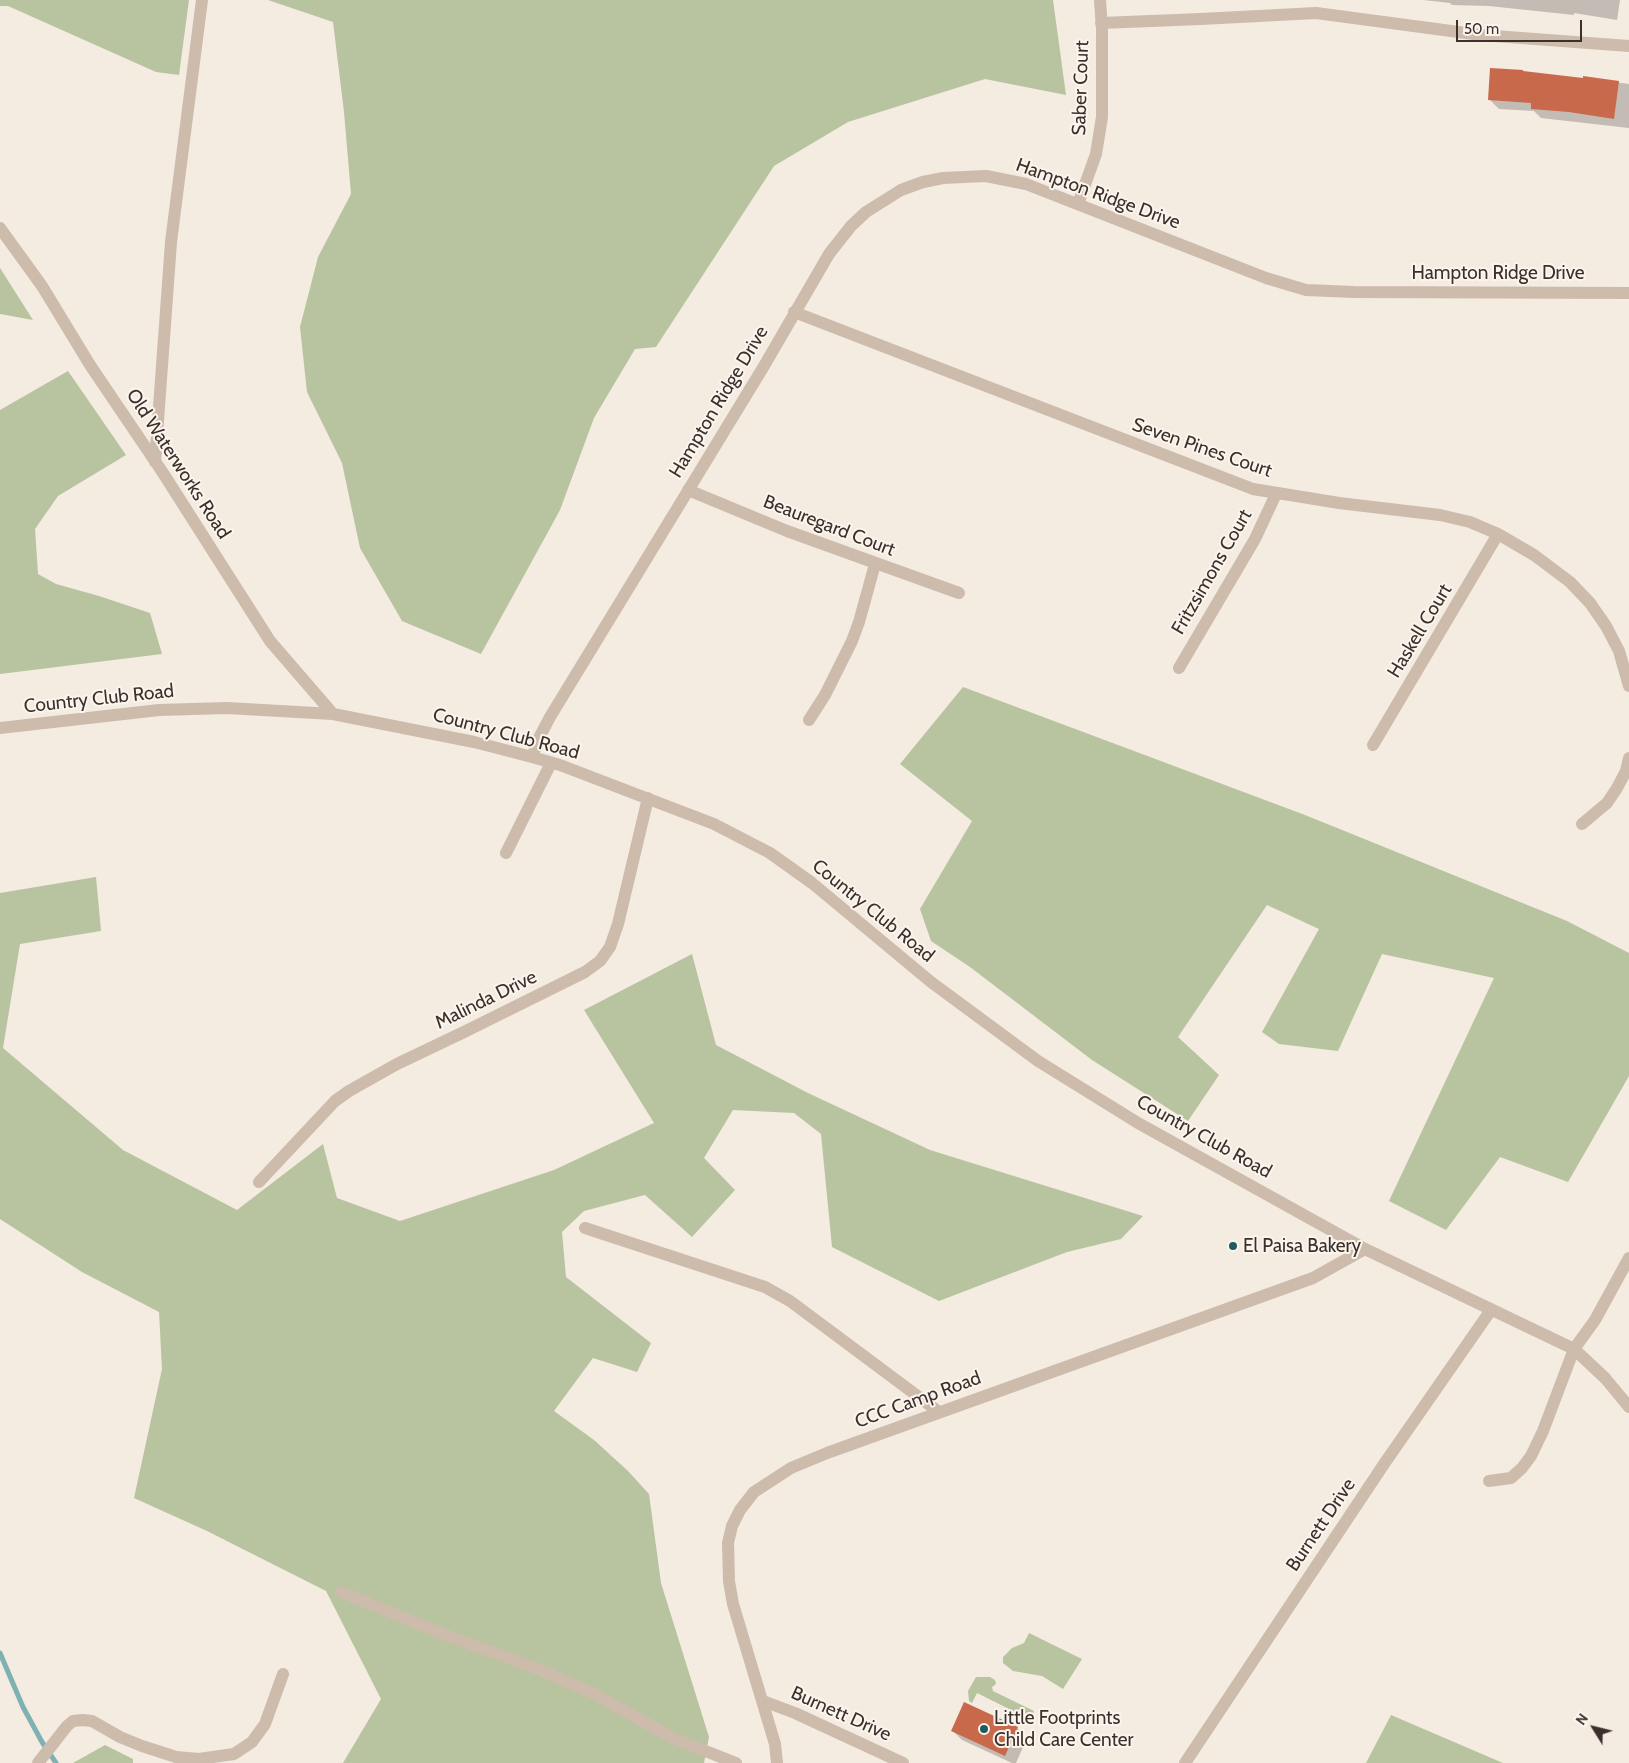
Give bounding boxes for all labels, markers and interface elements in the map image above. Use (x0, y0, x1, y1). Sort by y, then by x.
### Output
scale bar (1459, 10, 1585, 42)
text: 50 m (1464, 20, 1499, 38)
street label: Saber Court (1068, 40, 1094, 136)
street label: Hampton Ridge Drive (1013, 154, 1183, 234)
street label: Hampton Ridge Drive (1411, 262, 1585, 284)
street label: Hampton Ridge Drive (665, 322, 773, 482)
street label: Old Waterworks Road (121, 385, 235, 543)
street label: Seven Pines Court (1129, 413, 1275, 483)
street label: Beauregard Court (760, 490, 898, 562)
street label: Fritzsimons Court (1167, 505, 1257, 639)
street label: Haskell Court (1383, 580, 1457, 682)
street label: Country Club Road (23, 680, 175, 718)
street label: Country Club Road (430, 703, 582, 765)
street label: Country Club Road (807, 855, 939, 967)
street label: Malinda Drive (432, 966, 540, 1034)
street label: Country Club Road (1133, 1090, 1275, 1184)
place label: El Paisa Bakery (1243, 1235, 1361, 1257)
marker: El Paisa Bakery (1227, 1240, 1239, 1252)
street label: CCC Camp Road (852, 1367, 984, 1433)
street label: Burnett Drive (1282, 1474, 1360, 1576)
street label: Burnett Drive (787, 1682, 895, 1746)
north arrow (1569, 1703, 1619, 1753)
place label: Little Footprints Child Care Center (994, 1707, 1134, 1751)
text: N (1572, 1710, 1592, 1728)
marker: Little Footprints Child Care Center (978, 1723, 990, 1735)

